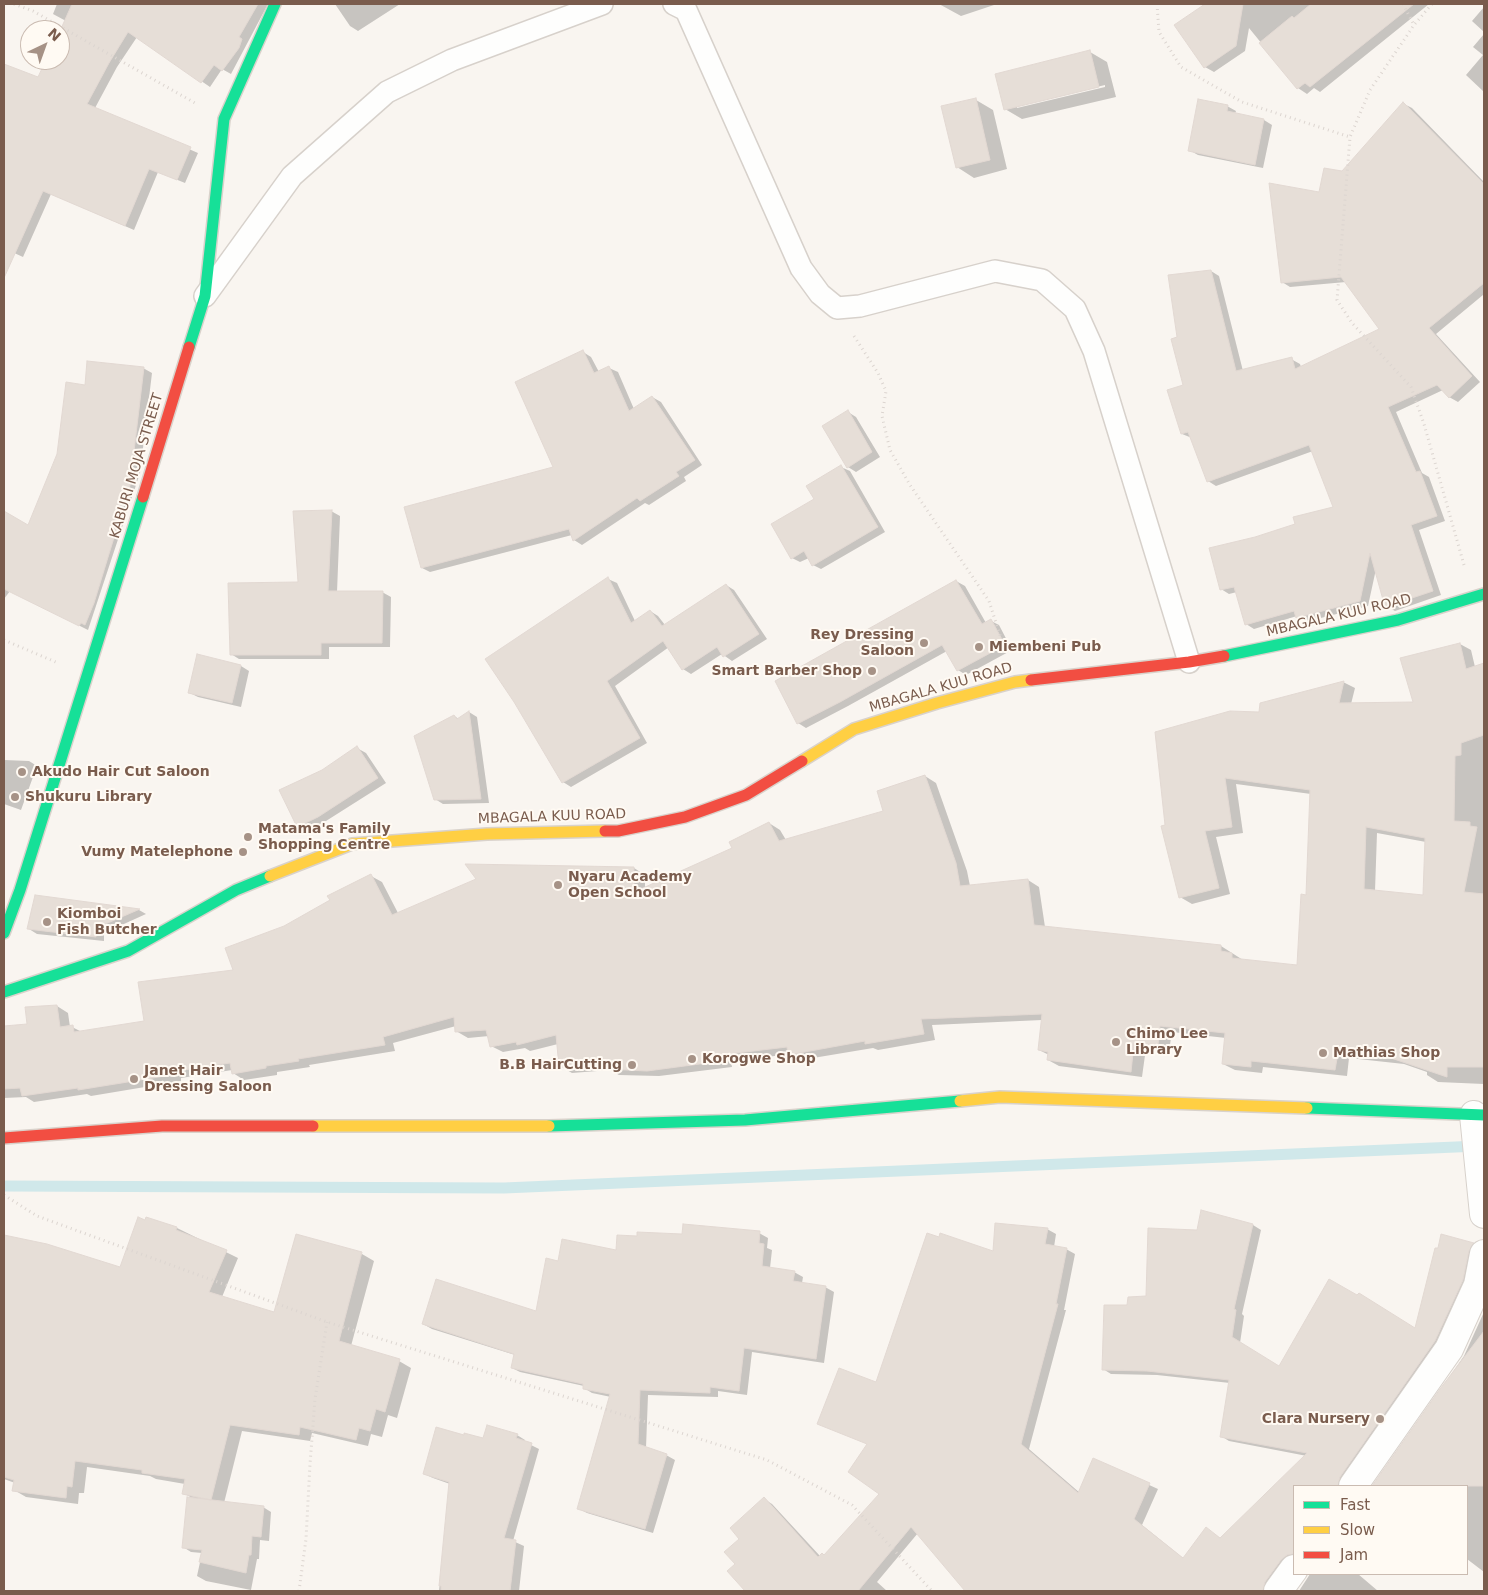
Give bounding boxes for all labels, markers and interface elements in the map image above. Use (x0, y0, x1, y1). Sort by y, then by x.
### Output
north arrow (20, 20, 70, 70)
text: N (45, 25, 64, 44)
street label: KABURI MOJA STREET (107, 391, 167, 541)
street label: MBAGALA KUU ROAD (1265, 591, 1413, 641)
place label: Rey Dressing Saloon (810, 627, 914, 660)
marker: Rey Dressing Saloon (918, 637, 930, 649)
place label: Miembeni Pub (989, 639, 1101, 655)
marker: Miembeni Pub (973, 641, 985, 653)
street label: MBAGALA KUU ROAD (867, 660, 1015, 716)
place label: Smart Barber Shop (711, 663, 862, 679)
marker: Smart Barber Shop (866, 665, 878, 677)
place label: Akudo Hair Cut Saloon (32, 764, 210, 780)
marker: Akudo Hair Cut Saloon (16, 766, 28, 778)
place label: Shukuru Library (25, 789, 152, 805)
marker: Shukuru Library (9, 791, 21, 803)
street label: MBAGALA KUU ROAD (478, 806, 626, 828)
place label: Matama's Family Shopping Centre (258, 821, 391, 854)
marker: Matama's Family Shopping Centre (242, 831, 254, 843)
place label: Vumy Matelephone (81, 844, 233, 860)
marker: Vumy Matelephone (237, 846, 249, 858)
place label: Nyaru Academy Open School (568, 869, 692, 902)
marker: Nyaru Academy Open School (552, 879, 564, 891)
place label: Kiomboi Fish Butcher (57, 906, 157, 939)
marker: Kiomboi Fish Butcher (41, 916, 53, 928)
place label: Chimo Lee Library (1126, 1026, 1208, 1058)
marker: Chimo Lee Library (1110, 1036, 1122, 1048)
place label: Mathias Shop (1333, 1045, 1440, 1061)
marker: Mathias Shop (1317, 1047, 1329, 1059)
place label: Korogwe Shop (702, 1051, 816, 1067)
marker: Korogwe Shop (686, 1053, 698, 1065)
place label: B.B HairCutting (499, 1057, 622, 1073)
marker: B.B HairCutting (626, 1059, 638, 1071)
place label: Janet Hair Dressing Saloon (144, 1063, 272, 1096)
marker: Janet Hair Dressing Saloon (128, 1073, 140, 1085)
place label: Clara Nursery (1262, 1411, 1370, 1427)
marker: Clara Nursery (1374, 1413, 1386, 1425)
legend (1293, 1485, 1468, 1575)
text: Fast (1340, 1496, 1370, 1514)
text: Slow (1340, 1521, 1375, 1539)
text: Jam (1340, 1546, 1368, 1564)

